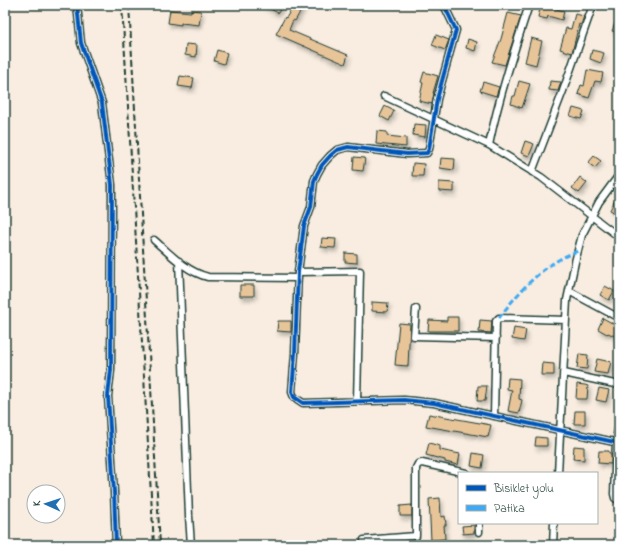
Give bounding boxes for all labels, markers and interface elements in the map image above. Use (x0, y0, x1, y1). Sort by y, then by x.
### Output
legend (458, 472, 598, 524)
text: Bisiklet yolu (493, 480, 554, 499)
north arrow (26, 484, 66, 524)
text: K (29, 500, 45, 507)
text: Patika (494, 500, 525, 518)

